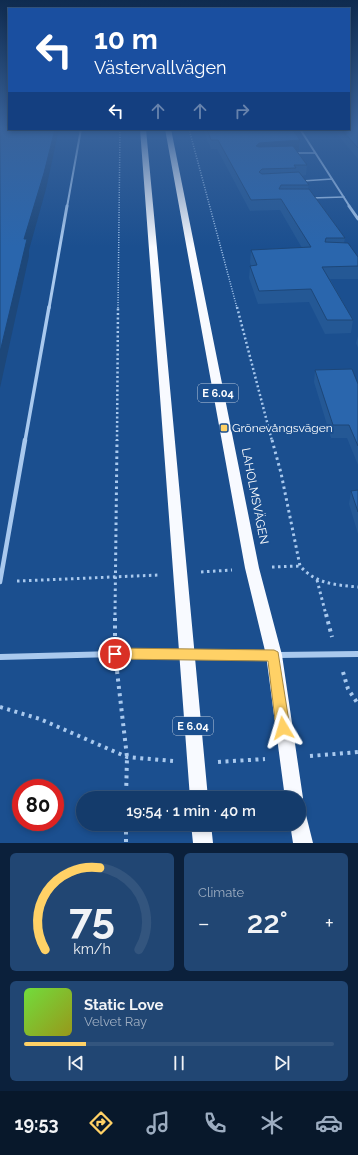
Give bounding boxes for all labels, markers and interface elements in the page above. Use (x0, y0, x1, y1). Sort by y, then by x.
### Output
text: 10 m (94, 23, 158, 56)
icon: left (28, 24, 80, 76)
text: Västervallvägen (94, 57, 227, 78)
icon: left (105, 100, 127, 122)
icon: ahead (147, 100, 169, 122)
icon: ahead (189, 100, 211, 122)
icon: right (231, 100, 253, 122)
road number: E 6.04 (198, 384, 238, 402)
place label: Grönevångsvägen (232, 421, 333, 435)
marker: Grönevångsvägen (219, 423, 229, 433)
street label: LAHOLMSVÄGEN (239, 447, 271, 545)
pin (98, 637, 132, 671)
icon: arrive (104, 643, 126, 665)
position arrow (262, 707, 304, 749)
road number: E 6.04 (173, 717, 213, 735)
speed limit sign: 80 (12, 779, 64, 831)
text: 19:54 · 1 min · 40 m (126, 802, 256, 820)
text: Climate (198, 885, 244, 900)
text: 75 (69, 894, 115, 943)
text: 22° (247, 905, 288, 940)
text: − (198, 910, 210, 936)
text: + (325, 910, 334, 936)
text: km/h (73, 941, 111, 957)
text: Static Love (84, 996, 163, 1014)
text: Velvet Ray (84, 1014, 147, 1029)
icon: previous (65, 1052, 87, 1074)
icon: pause (168, 1052, 190, 1074)
icon: next (271, 1052, 293, 1074)
icon: directions (87, 1109, 115, 1137)
icon: music (144, 1109, 172, 1137)
icon: phone (201, 1109, 229, 1137)
icon: climate (258, 1109, 286, 1137)
icon: car (315, 1109, 343, 1137)
text: 19:53 (15, 1113, 58, 1134)

